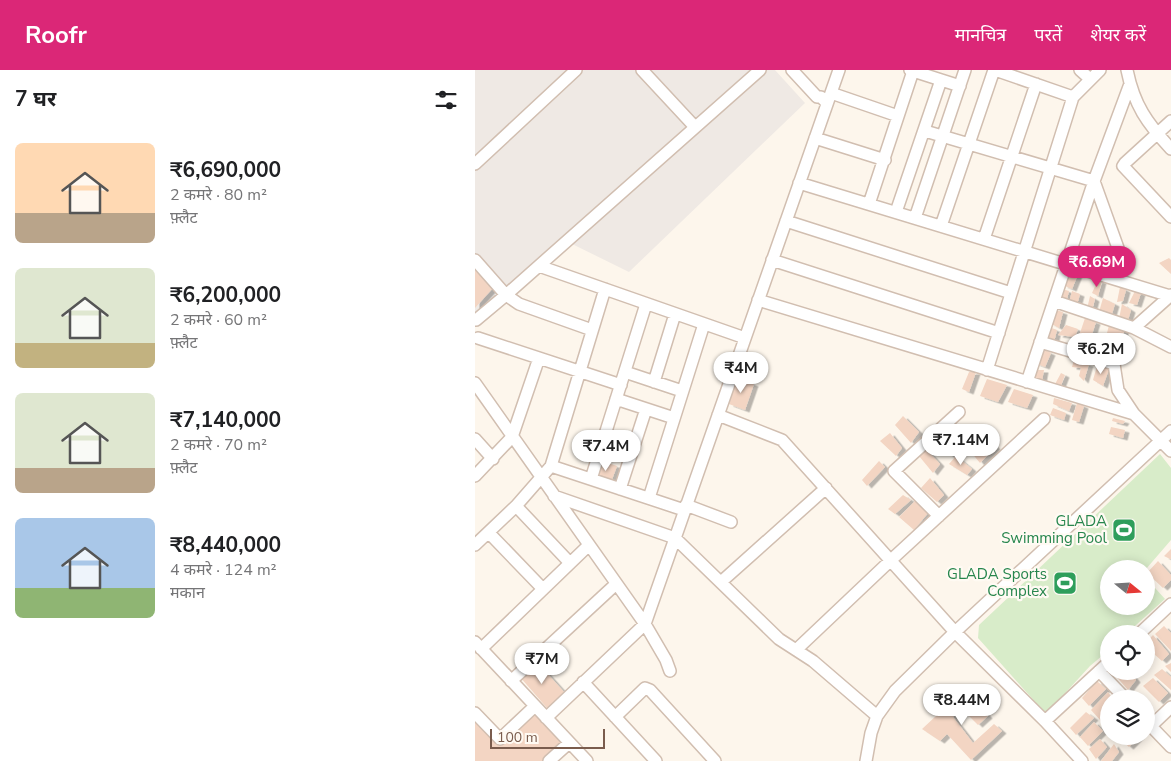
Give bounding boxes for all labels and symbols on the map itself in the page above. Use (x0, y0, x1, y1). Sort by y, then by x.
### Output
pin: ₹6.69M (1056, 246, 1138, 288)
pin: ₹6.2M (1066, 332, 1136, 375)
pin: ₹4M (717, 352, 765, 394)
pin: ₹7.14M (920, 424, 1002, 466)
pin: ₹7.4M (571, 430, 641, 472)
place label: GLADA Swimming Pool (1001, 511, 1108, 548)
sports icon: GLADA Swimming Pool (1111, 517, 1137, 543)
north arrow (1100, 560, 1155, 615)
place label: GLADA Sports Complex (947, 564, 1047, 601)
sports icon: GLADA Sports Complex (1052, 570, 1078, 596)
pin: ₹7M (518, 642, 566, 685)
pin: ₹8.44M (921, 684, 1003, 726)
scale bar (490, 726, 605, 749)

